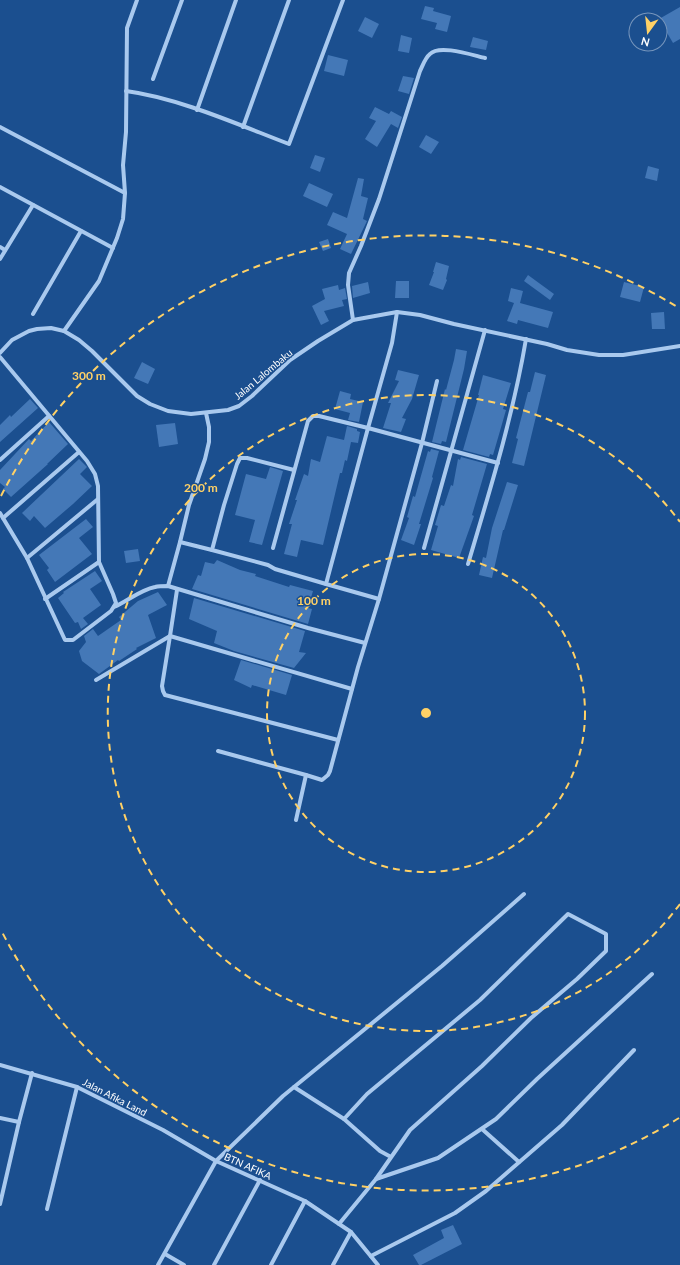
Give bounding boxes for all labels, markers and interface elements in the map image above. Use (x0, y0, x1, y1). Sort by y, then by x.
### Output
north arrow (628, 12, 668, 52)
text: N (640, 35, 651, 50)
street label: Jalan Lalombaku (232, 346, 294, 402)
text: 300 m (72, 368, 106, 383)
text: 200 m (184, 480, 218, 495)
text: 100 m (297, 593, 331, 608)
centre of rings (419, 706, 433, 720)
street label: Jalan Afika Land (81, 1076, 149, 1118)
street label: BTN AFIKA (222, 1150, 274, 1182)

